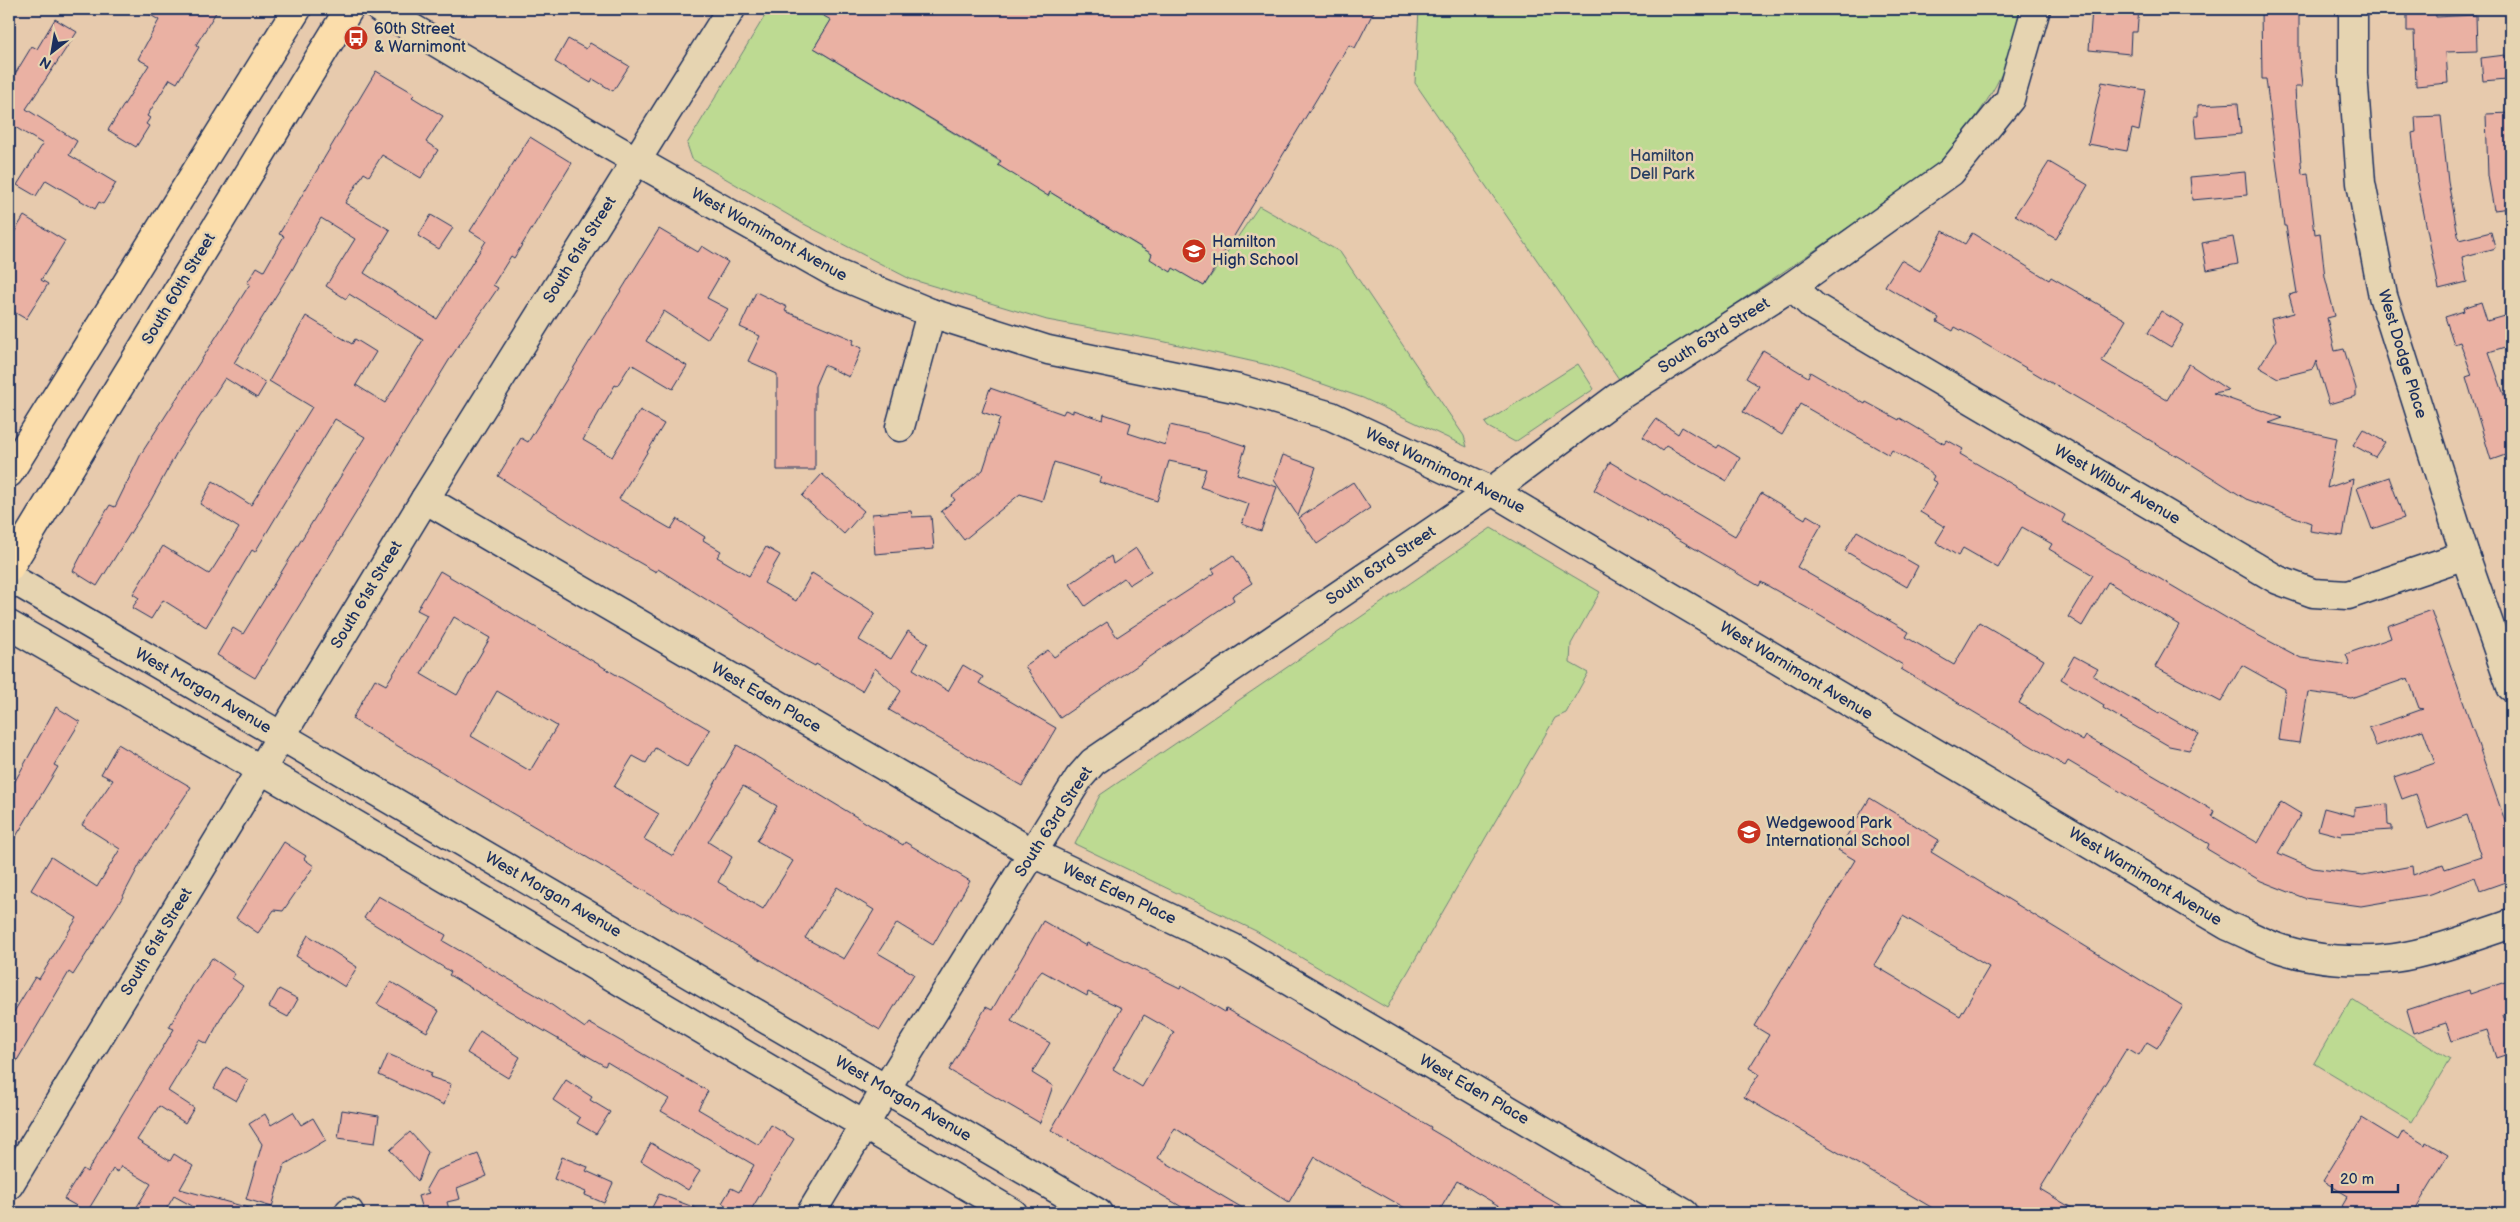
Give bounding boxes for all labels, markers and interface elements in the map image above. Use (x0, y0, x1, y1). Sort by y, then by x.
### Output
place label: 60th Street & Warnimont (374, 20, 466, 57)
bus stop icon: 60th Street & Warnimont (343, 25, 369, 51)
north arrow (28, 28, 78, 78)
text: N (37, 53, 54, 73)
park label: Hamilton Dell Park (1630, 147, 1694, 184)
street label: West Warnimont Avenue (688, 184, 851, 286)
street label: South 61st Street (540, 193, 621, 307)
street label: South 60th Street (138, 230, 220, 348)
place label: Hamilton High School (1212, 233, 1298, 270)
school or university icon: Hamilton High School (1181, 238, 1207, 264)
street label: West Dodge Place (2373, 287, 2431, 421)
street label: South 63rd Street (1655, 294, 1773, 378)
street label: West Warnimont Avenue (1362, 424, 1528, 518)
street label: West Wilbur Avenue (2051, 441, 2184, 529)
street label: South 63rd Street (1323, 522, 1439, 610)
street label: South 61st Street (327, 538, 407, 652)
street label: West Warnimont Avenue (1716, 618, 1876, 725)
street label: West Morgan Avenue (132, 644, 275, 738)
street label: West Eden Place (708, 659, 825, 737)
street label: South 63rd Street (1011, 763, 1097, 881)
place label: Wedgewood Park International School (1766, 814, 1910, 851)
school or university icon: Wedgewood Park International School (1736, 819, 1762, 845)
street label: West Warnimont Avenue (2065, 824, 2225, 931)
street label: West Morgan Avenue (482, 848, 625, 942)
street label: West Eden Place (1059, 859, 1179, 929)
street label: South 61st Street (117, 885, 197, 999)
street label: West Eden Place (1416, 1051, 1533, 1129)
street label: West Morgan Avenue (832, 1052, 975, 1146)
scale bar (2332, 1162, 2399, 1194)
text: 20 m (2340, 1170, 2374, 1189)

